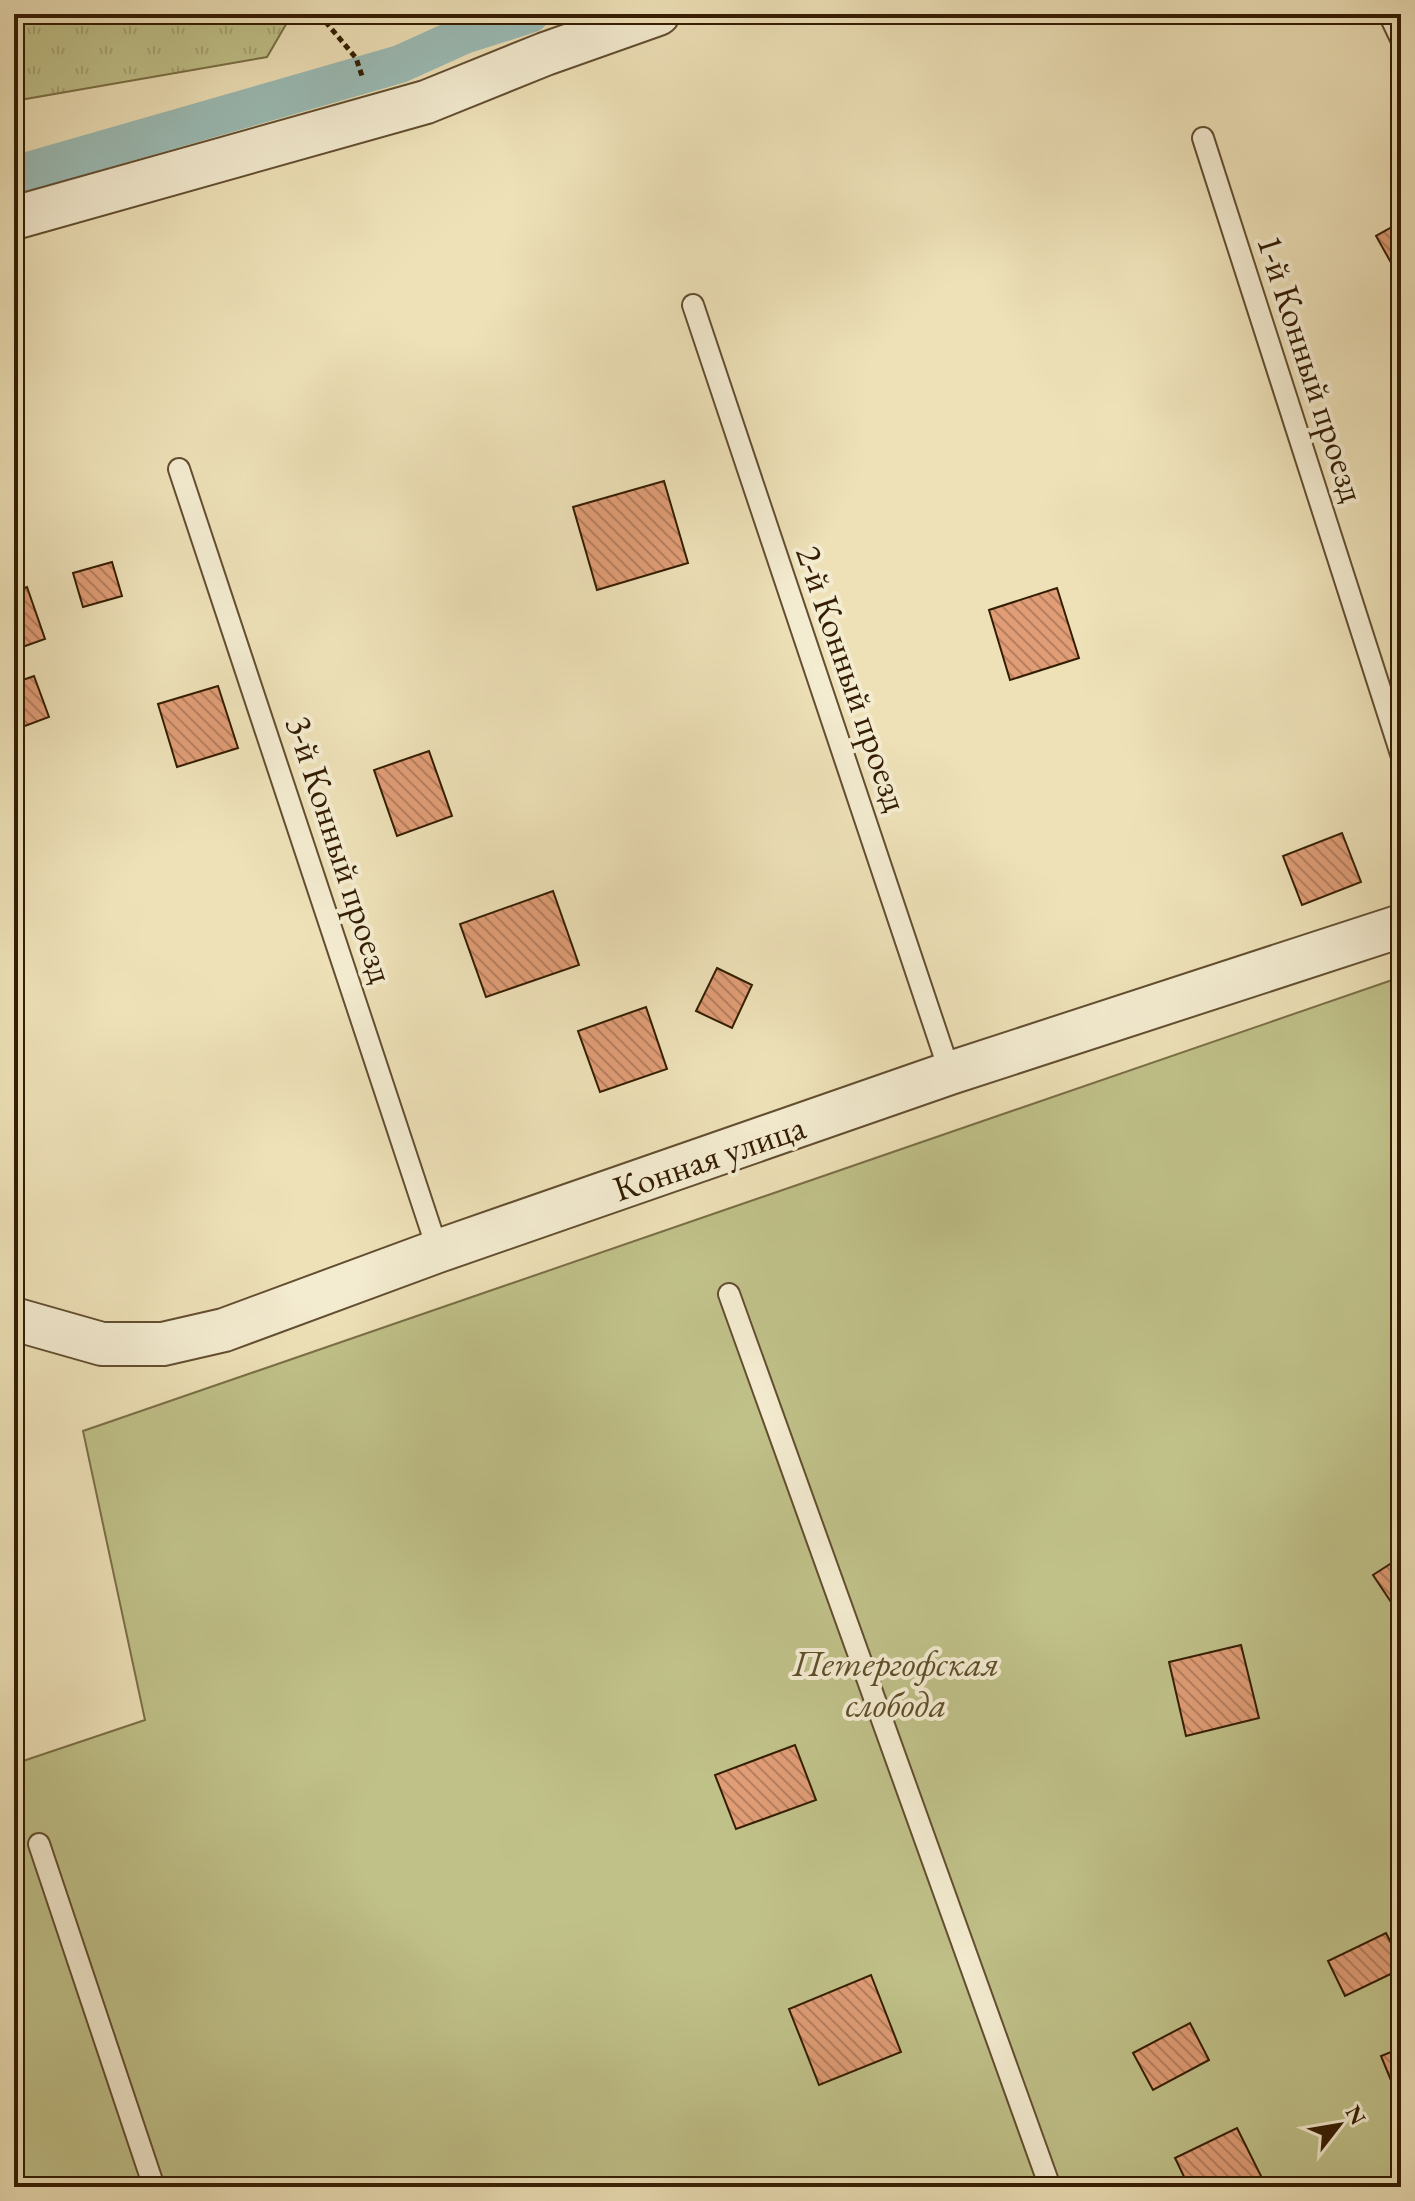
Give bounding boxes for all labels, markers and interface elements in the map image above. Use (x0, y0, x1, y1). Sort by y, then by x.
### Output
street label: 1-й Конный проезд (1246, 229, 1377, 508)
street label: 2-й Конный проезд (785, 539, 920, 817)
street label: 3-й Конный проезд (275, 710, 406, 989)
street label: Конная улица (607, 1102, 812, 1212)
park label: Петергофская слобода (792, 1640, 999, 1728)
north arrow (1299, 2085, 1379, 2165)
text: N (1339, 2100, 1373, 2130)

